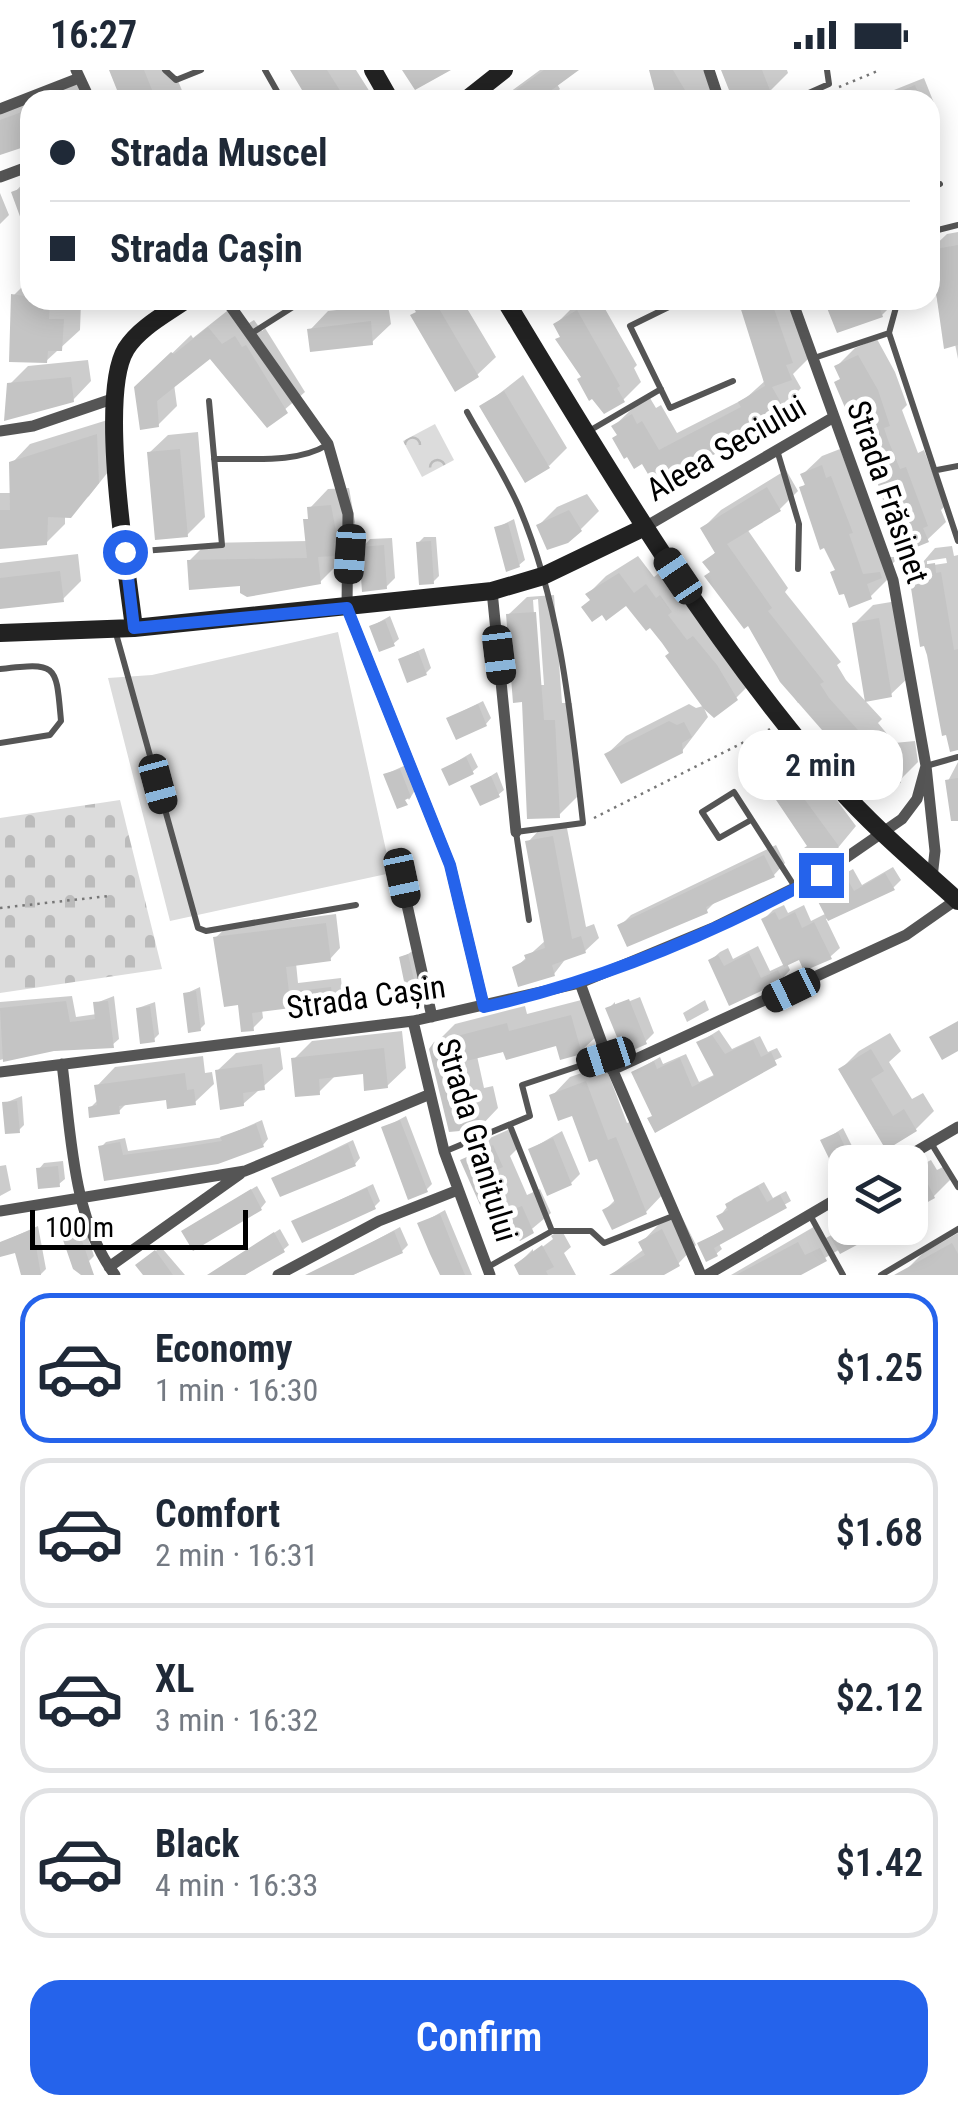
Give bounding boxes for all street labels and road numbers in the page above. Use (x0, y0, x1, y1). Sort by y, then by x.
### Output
street label: Aleea Seciului (640, 387, 812, 509)
street label: Strada Frăsinet (839, 396, 937, 588)
street label: Strada Cașin (284, 967, 448, 1027)
street label: Strada Granitului (428, 1034, 526, 1246)

